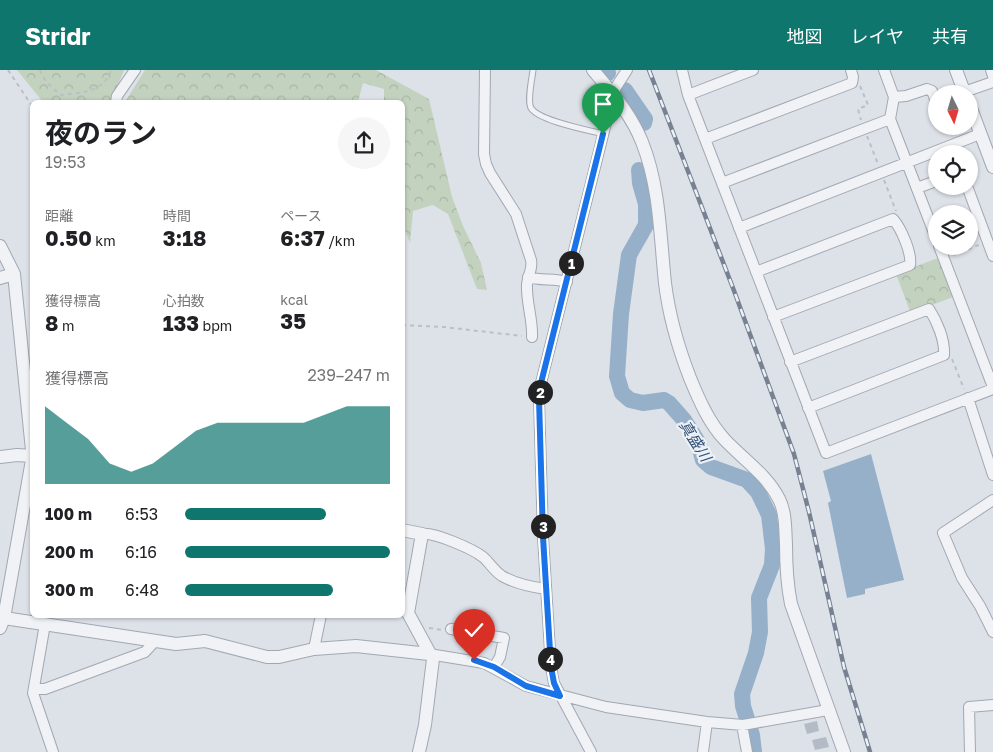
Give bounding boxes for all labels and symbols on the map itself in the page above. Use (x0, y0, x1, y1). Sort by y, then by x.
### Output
pin (582, 83, 624, 134)
north arrow (928, 85, 978, 135)
pin: 1 (558, 250, 584, 276)
pin: 2 (528, 380, 552, 404)
water label: 真盛川 (676, 417, 716, 466)
pin: 3 (530, 514, 556, 538)
pin (453, 609, 495, 660)
pin: 4 (538, 646, 562, 672)

